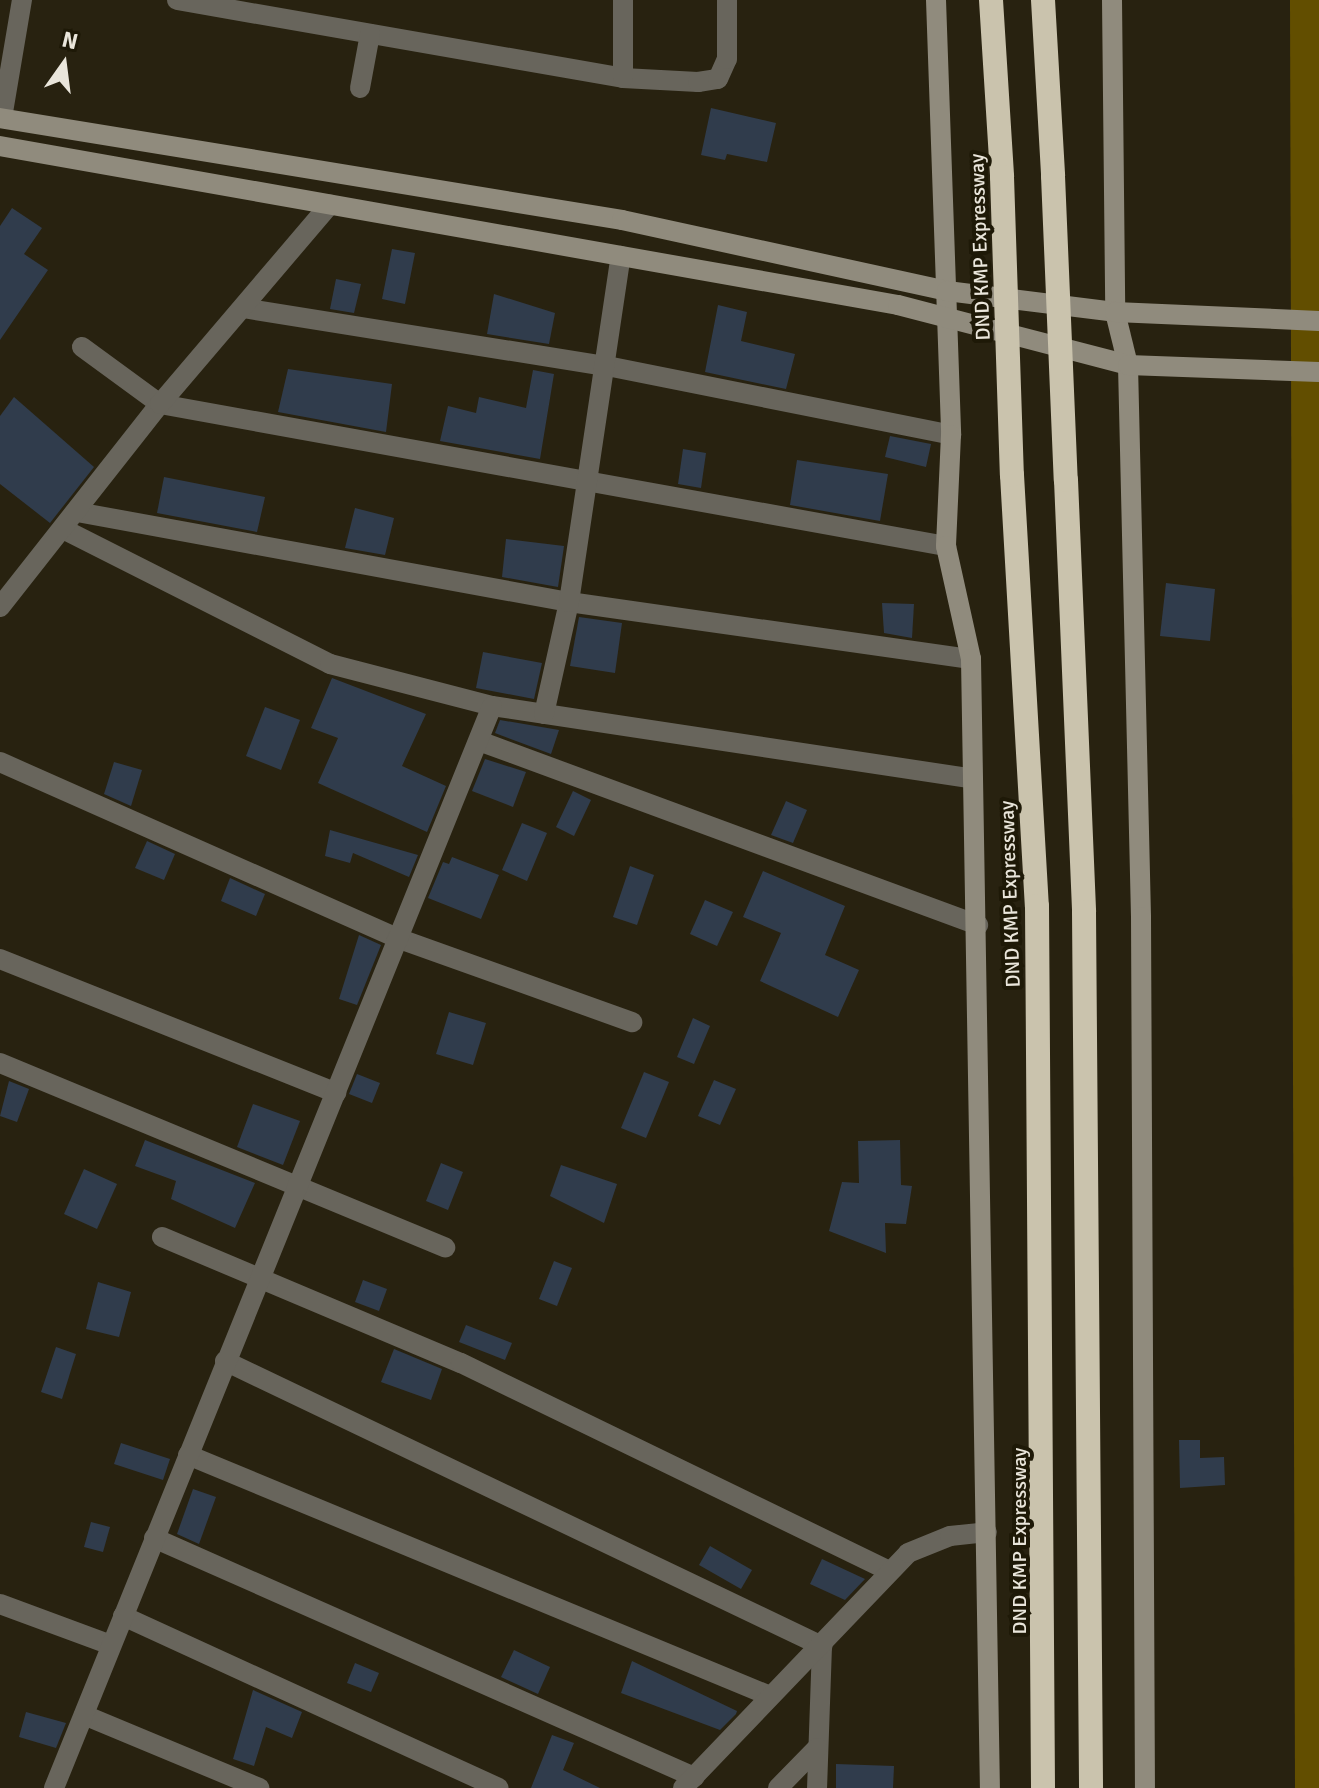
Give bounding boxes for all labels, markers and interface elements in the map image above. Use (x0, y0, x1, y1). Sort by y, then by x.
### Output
north arrow (24, 24, 104, 104)
text: N (59, 25, 81, 55)
street label: DND KMP Expressway (965, 153, 995, 341)
street label: DND KMP Expressway (995, 800, 1025, 988)
street label: DND KMP Expressway (1007, 1448, 1031, 1634)

